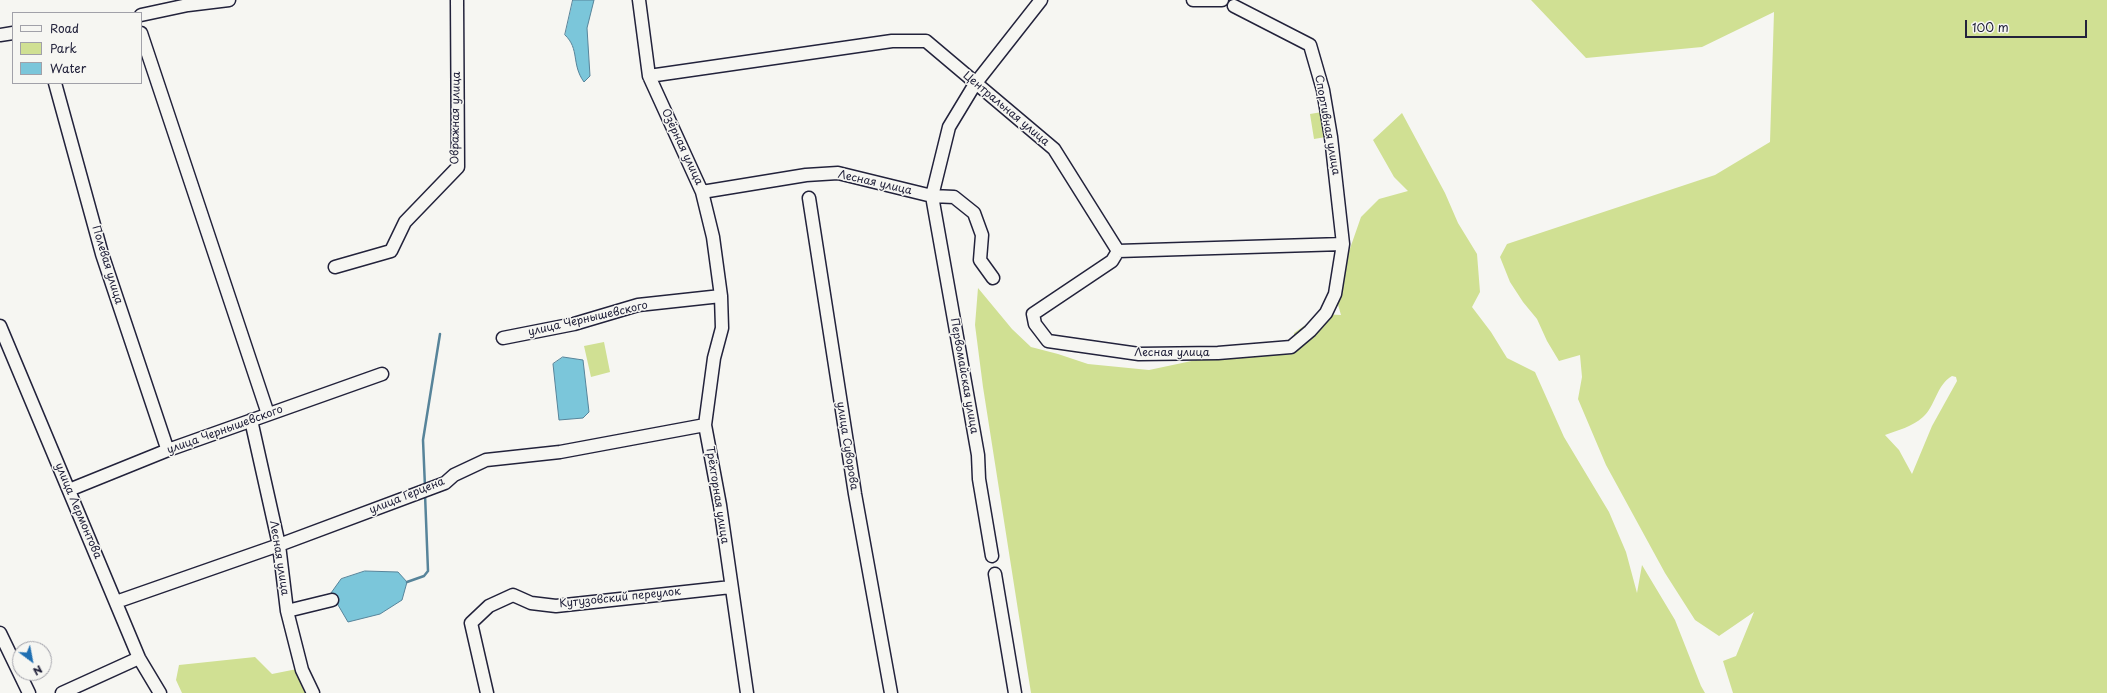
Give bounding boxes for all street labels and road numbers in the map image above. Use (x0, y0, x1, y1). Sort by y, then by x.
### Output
street label: Центральная улица (960, 69, 1052, 149)
street label: Овражная улица (449, 71, 463, 165)
street label: Спортивная улица (1312, 74, 1342, 176)
street label: Озёрная улица (659, 107, 705, 187)
street label: Лесная улица (837, 168, 913, 198)
street label: Полевая улица (89, 224, 125, 306)
street label: улица Чернышевского (527, 299, 649, 339)
street label: Первомайская улица (947, 317, 981, 435)
street label: Лесная улица (1134, 346, 1210, 360)
street label: улица Суворова (833, 401, 861, 491)
street label: улица Чернышевского (165, 403, 285, 457)
street label: Трёхгорная улица (703, 445, 731, 545)
street label: улица Лермонтова (52, 461, 104, 561)
street label: улица Герцена (367, 475, 447, 517)
street label: Лесная улица (267, 520, 291, 596)
street label: Кутузовский переулок (559, 585, 681, 611)

